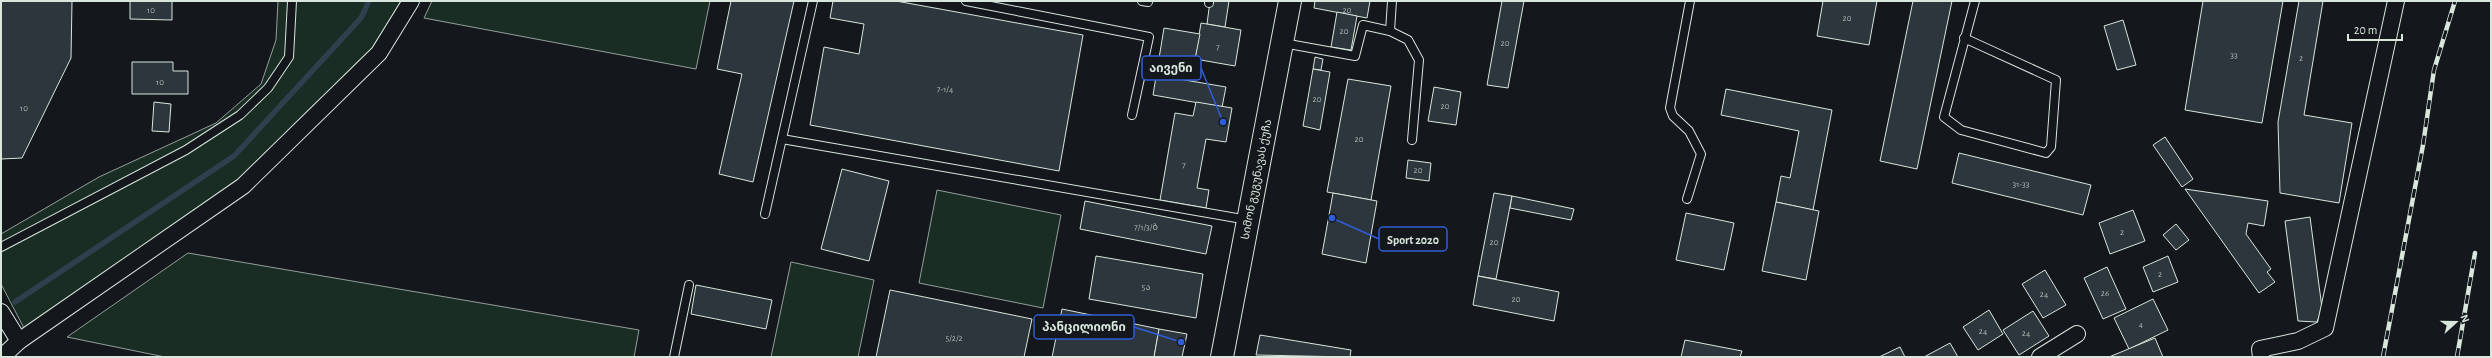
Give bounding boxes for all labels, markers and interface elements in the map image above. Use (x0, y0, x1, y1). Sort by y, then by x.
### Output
house number: 10 (147, 6, 155, 15)
house number: 20 (1343, 6, 1352, 15)
house number: 20 (1843, 14, 1852, 23)
scale bar (2348, 16, 2402, 42)
text: 20 m (2354, 24, 2377, 36)
house number: 20 (1340, 27, 1349, 36)
house number: 20 (1501, 39, 1510, 48)
house number: 7 (1216, 43, 1220, 52)
house number: 33 (2230, 51, 2238, 60)
house number: 2 (2299, 54, 2303, 63)
callout: აივენი (1142, 56, 1201, 80)
text: აივენი (1149, 62, 1193, 75)
house number: 10 (156, 78, 164, 87)
house number: 7-1/4 (937, 85, 954, 94)
house number: 20 (1313, 95, 1322, 104)
house number: 20 (1441, 102, 1450, 111)
house number: 10 (20, 104, 28, 113)
street label: სიმონ გუგუნავას ქუჩა (1240, 118, 1273, 240)
house number: 20 (1355, 135, 1364, 144)
house number: 7 (1182, 161, 1186, 170)
house number: 20 (1414, 166, 1423, 175)
house number: 31-33 (2013, 180, 2030, 189)
house number: 7/1/3/ბ (1134, 223, 1158, 232)
callout: Sport 2020 (1379, 227, 1447, 251)
house number: 2 (2120, 228, 2124, 237)
text: Sport 2020 (1387, 234, 1439, 246)
house number: 20 (1490, 238, 1499, 247)
house number: 2 (2158, 270, 2162, 279)
house number: 5ა (1142, 283, 1150, 292)
house number: 26 (2101, 289, 2109, 298)
house number: 24 (2040, 290, 2049, 299)
house number: 20 (1512, 295, 1521, 304)
north arrow (2436, 302, 2476, 342)
text: N (2458, 313, 2471, 324)
callout: პანცილიონი (1034, 315, 1134, 339)
house number: 4 (2139, 320, 2144, 329)
text: პანცილიონი (1042, 321, 1126, 335)
house number: 24 (1979, 327, 1988, 336)
house number: 24 (2022, 329, 2031, 338)
house number: 5/2/2 (945, 334, 963, 343)

